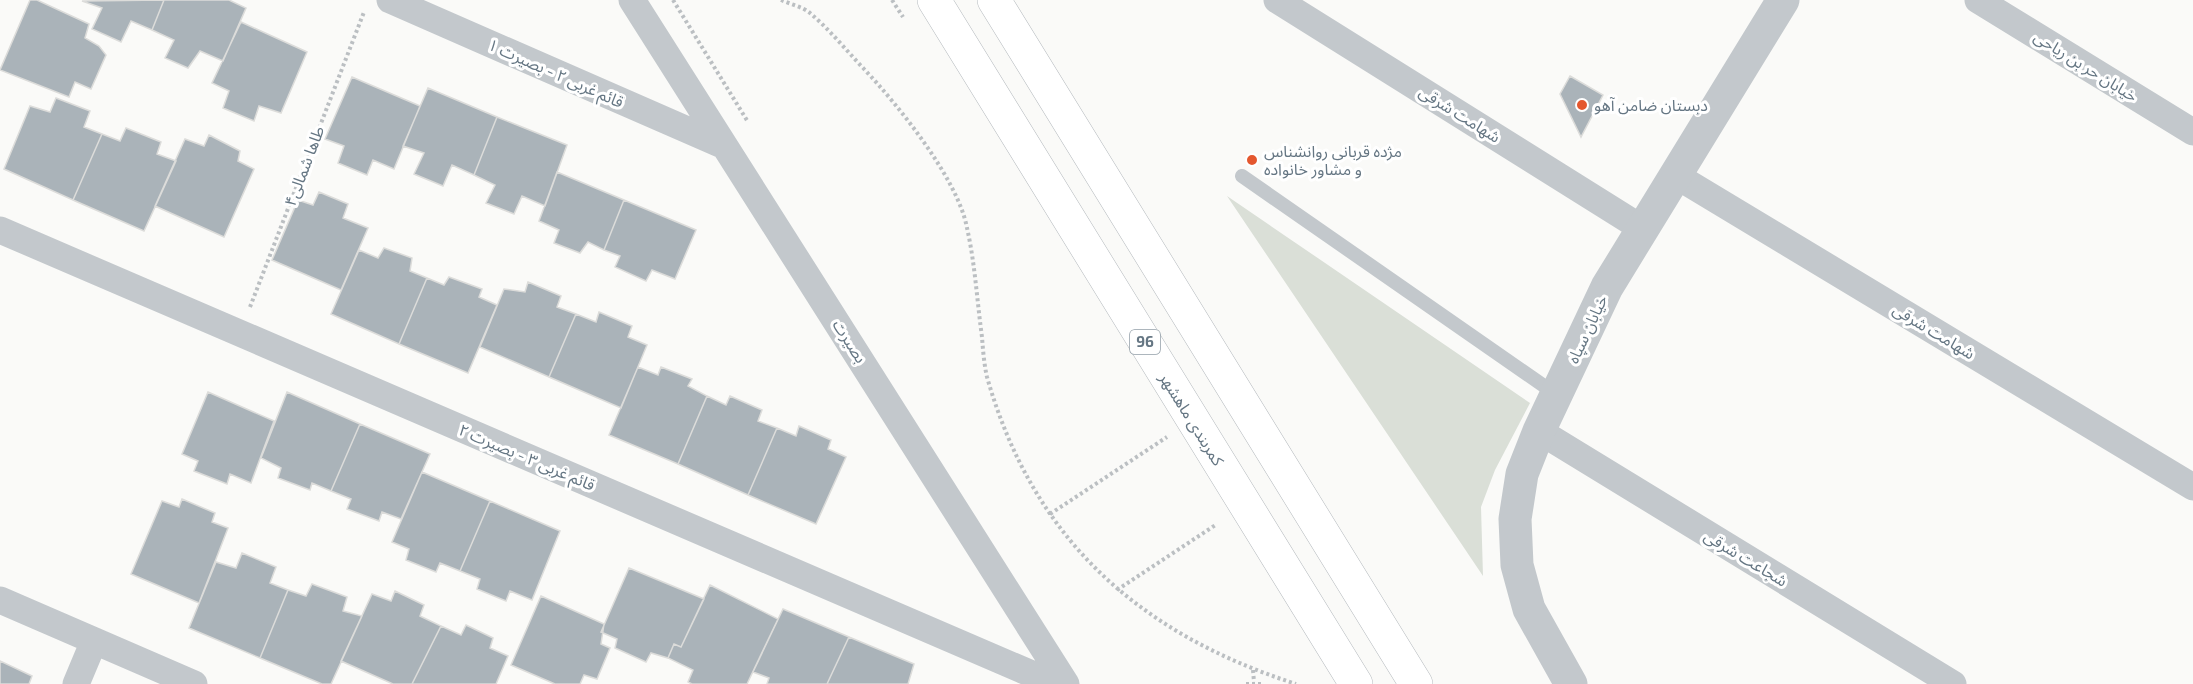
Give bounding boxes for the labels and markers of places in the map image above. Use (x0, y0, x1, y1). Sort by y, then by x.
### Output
place label: دبستان ضامن آهو (1594, 95, 1708, 115)
marker: دبستان ضامن آهو (1575, 98, 1589, 112)
place label: مژده قربانی روانشناس و مشاور خانواده (1264, 141, 1402, 179)
marker: مژده قربانی روانشناس و مشاور خانواده (1245, 153, 1259, 167)

